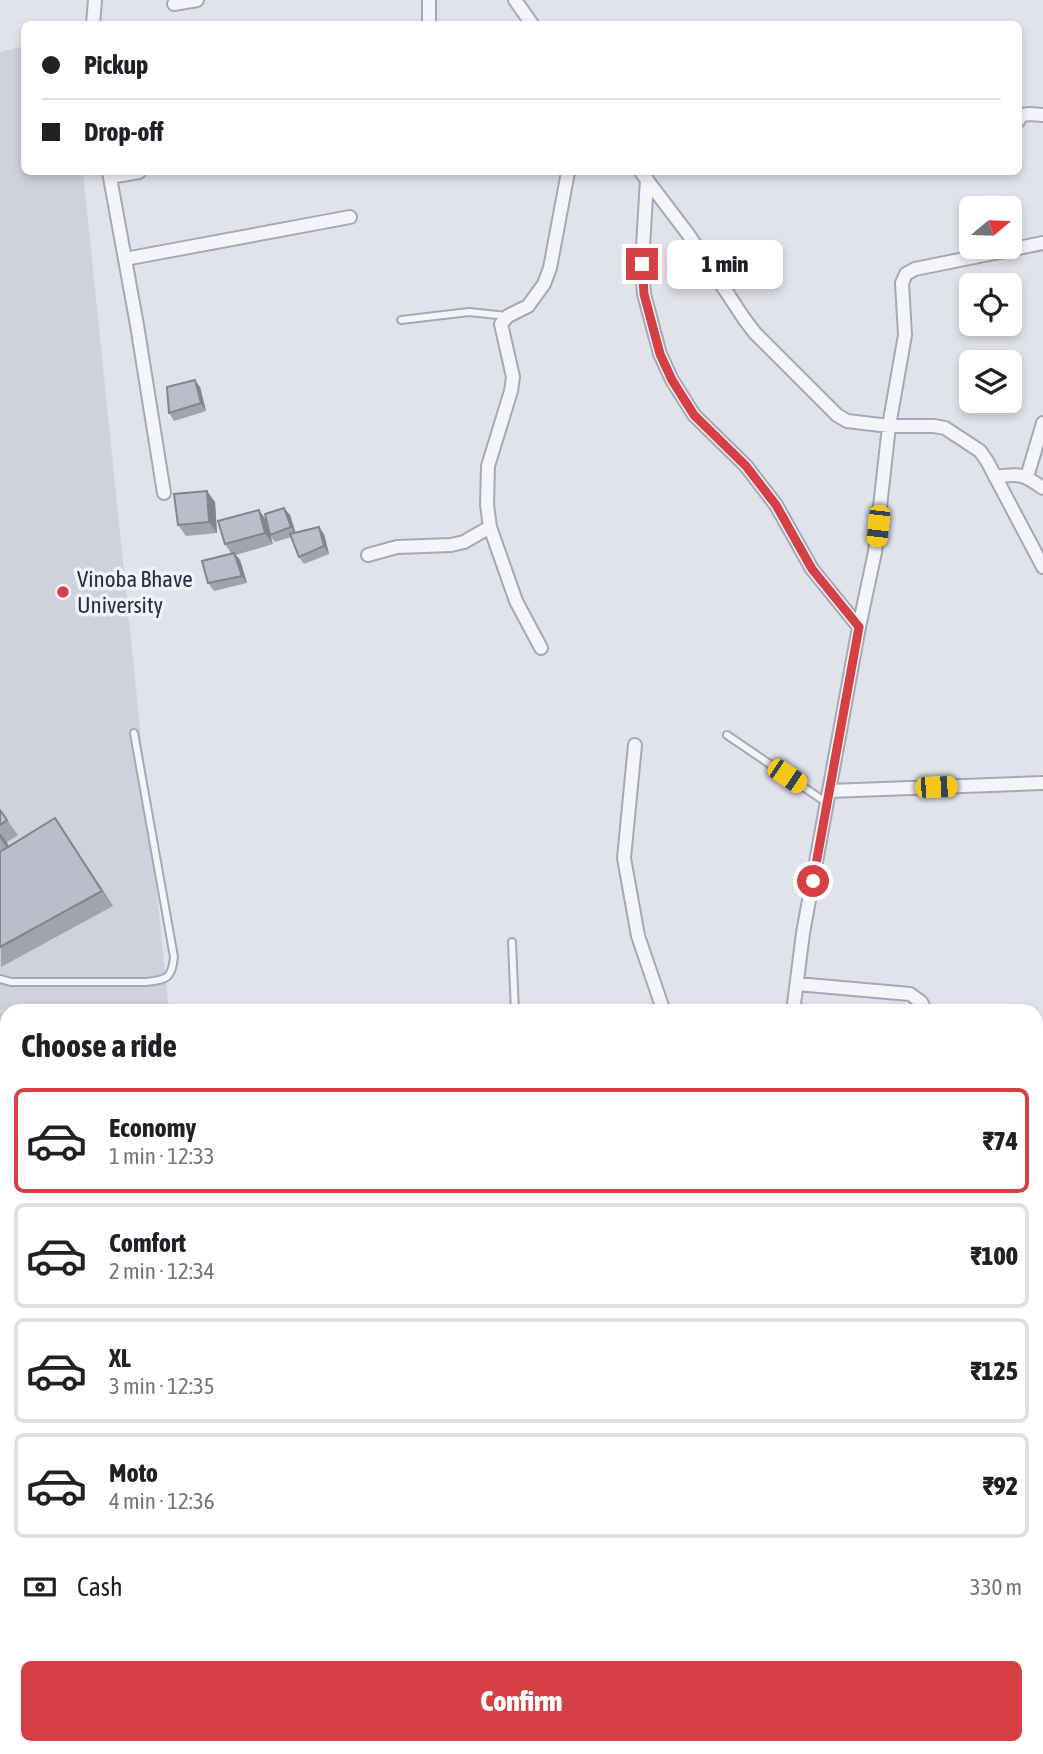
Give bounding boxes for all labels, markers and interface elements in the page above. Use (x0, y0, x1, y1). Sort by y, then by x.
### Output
text: Pickup (84, 50, 148, 80)
text: Drop-off (84, 117, 164, 147)
north arrow (959, 196, 1022, 259)
map controls (959, 196, 1022, 413)
callout: 1 min (666, 240, 782, 288)
route end (626, 248, 658, 280)
text: 1 min (702, 251, 748, 277)
button: locate (959, 273, 1022, 336)
button: layers (959, 350, 1022, 413)
car (866, 504, 891, 548)
place label: Vinoba Bhave University (77, 566, 193, 618)
marker: Vinoba Bhave University (55, 584, 71, 600)
car (764, 756, 811, 796)
car (915, 776, 958, 798)
route start (797, 865, 829, 897)
text: Choose a ride (21, 1027, 177, 1064)
icon: car (25, 1109, 88, 1172)
text: Economy (109, 1113, 196, 1143)
text: ₹74 (982, 1126, 1018, 1156)
text: 1 min · 12:33 (109, 1143, 215, 1169)
icon: car (25, 1224, 88, 1287)
text: Comfort (109, 1228, 186, 1258)
text: ₹100 (970, 1241, 1018, 1271)
text: 2 min · 12:34 (109, 1258, 215, 1284)
icon: car (25, 1339, 88, 1402)
text: XL (109, 1343, 131, 1373)
text: ₹125 (970, 1356, 1018, 1386)
text: 3 min · 12:35 (109, 1373, 215, 1399)
icon: car (25, 1454, 88, 1517)
text: Moto (109, 1458, 158, 1488)
text: ₹92 (982, 1471, 1018, 1501)
text: 4 min · 12:36 (109, 1488, 215, 1514)
icon: cash (21, 1568, 59, 1606)
text: Cash (77, 1572, 123, 1602)
text: 330 m (970, 1574, 1022, 1600)
button: Confirm (21, 1661, 1022, 1741)

